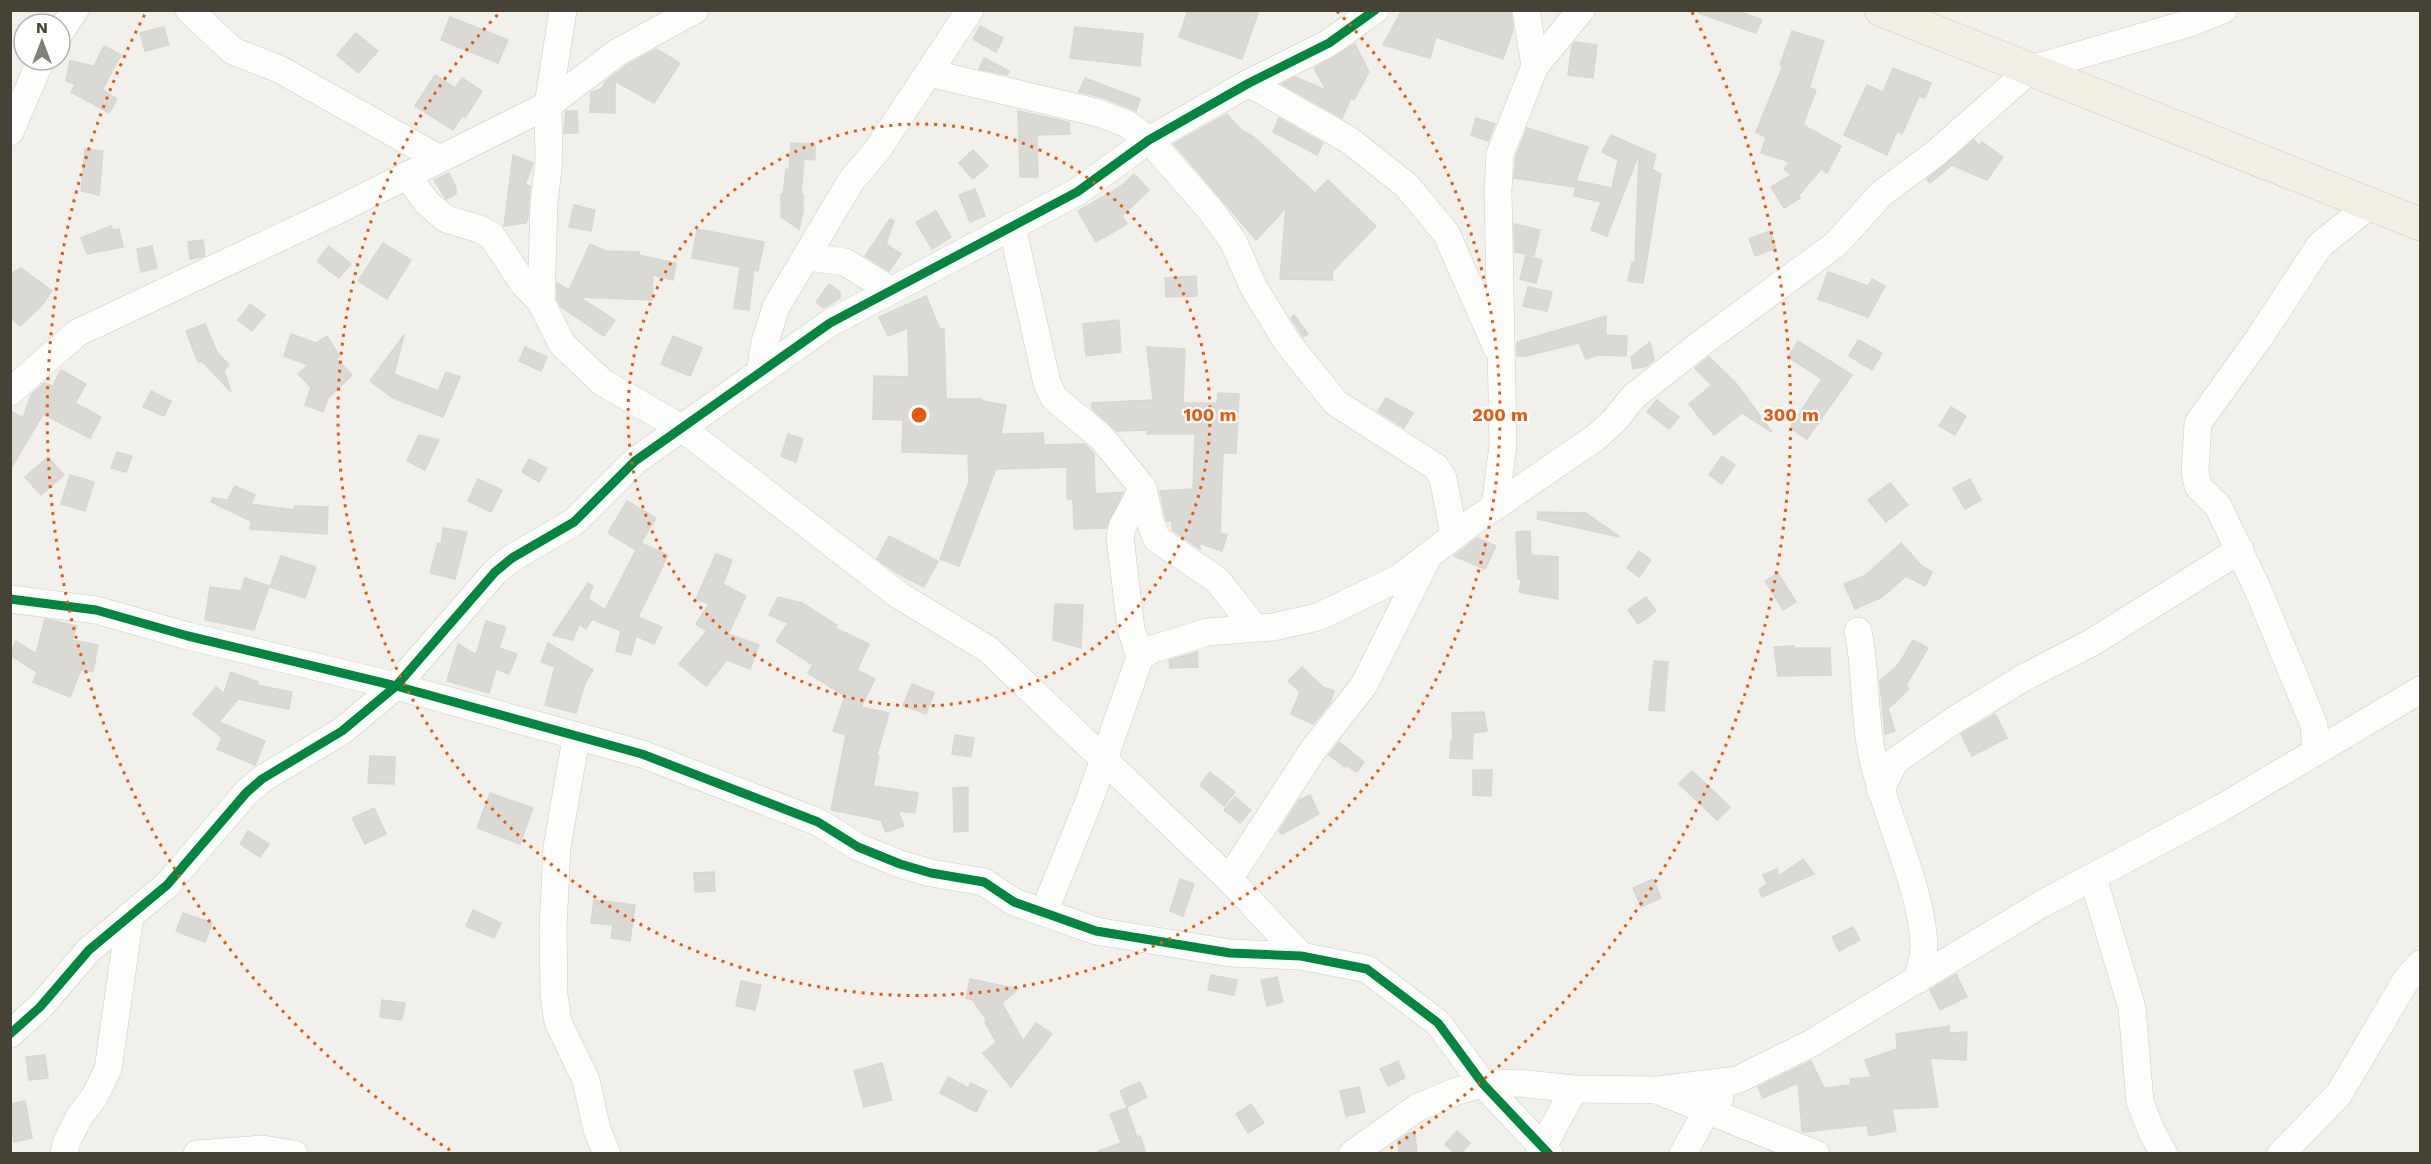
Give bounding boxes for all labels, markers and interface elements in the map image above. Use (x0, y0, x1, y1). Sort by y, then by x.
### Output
north arrow (12, 12, 72, 72)
text: N (36, 18, 48, 37)
text: 100 m (1183, 404, 1237, 425)
text: 200 m (1472, 404, 1528, 425)
text: 300 m (1763, 404, 1819, 425)
centre of rings (909, 405, 929, 425)

